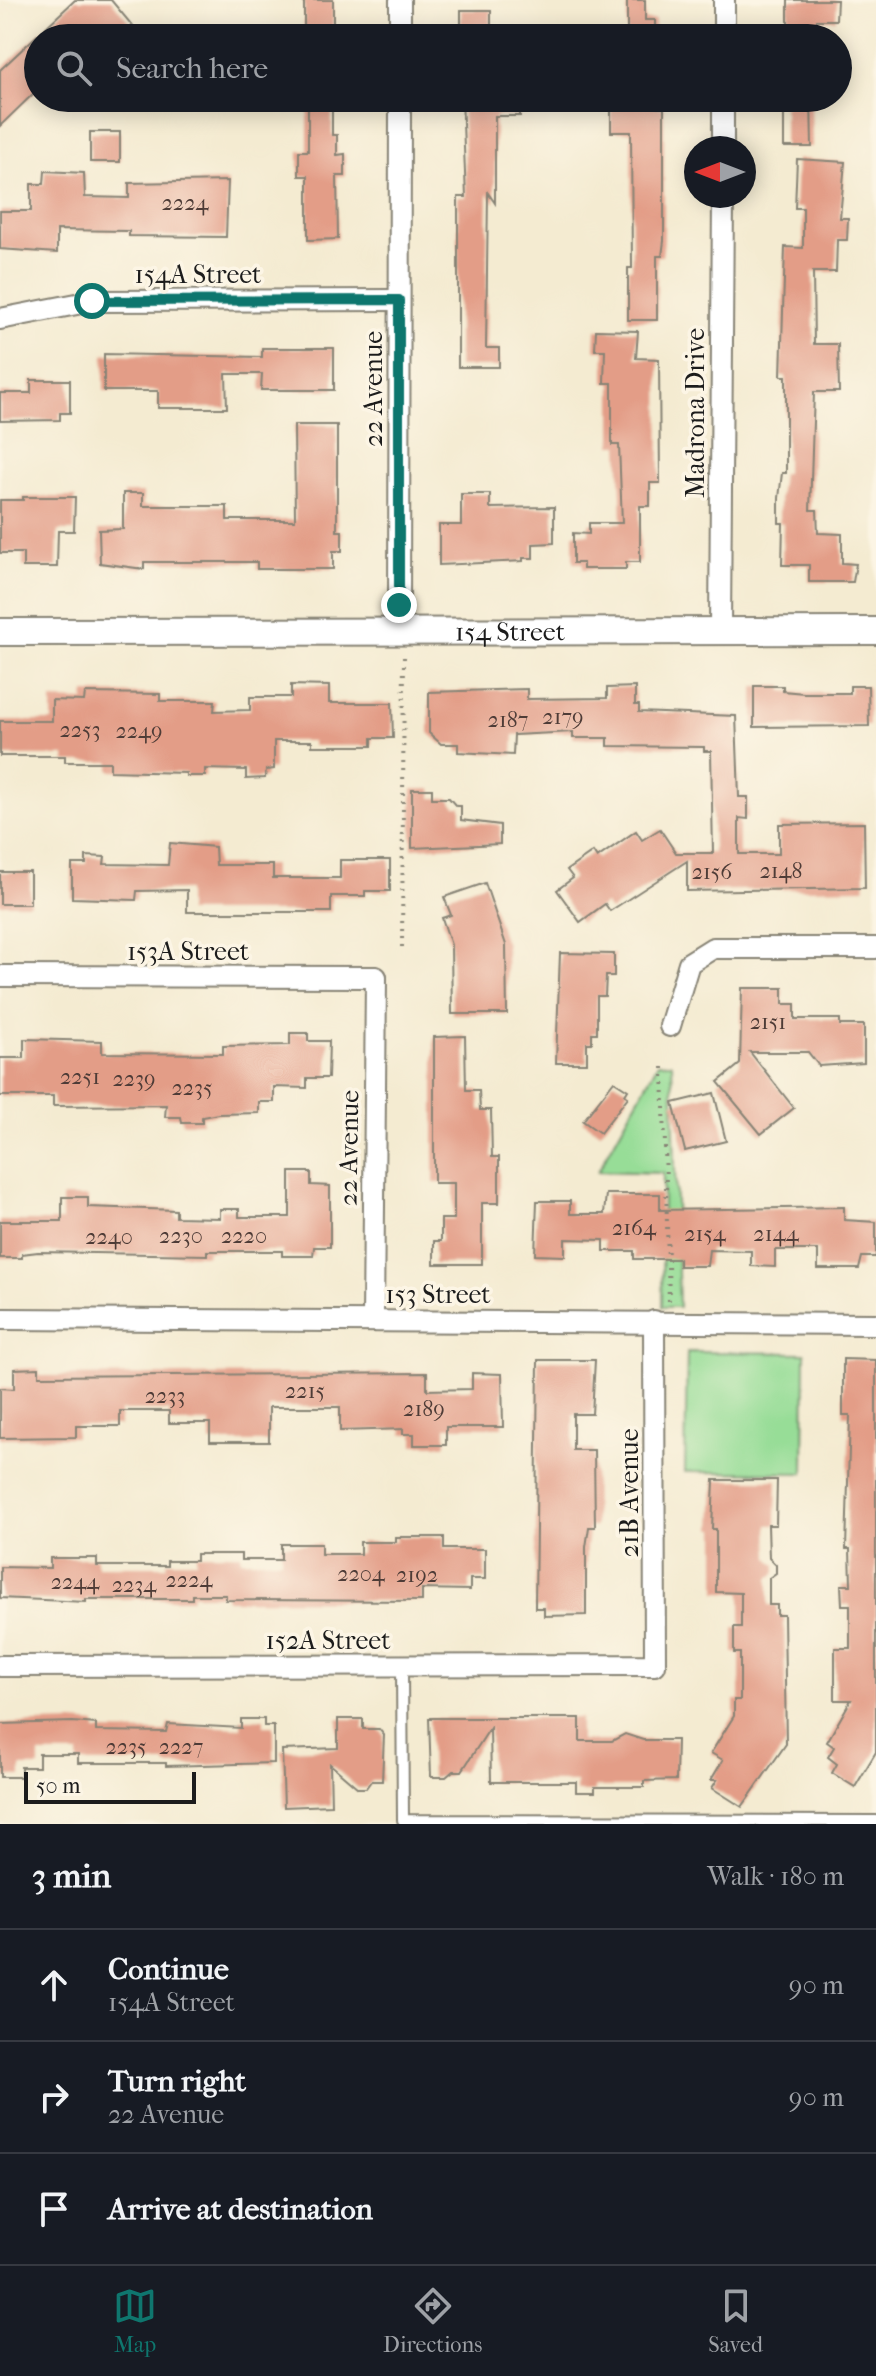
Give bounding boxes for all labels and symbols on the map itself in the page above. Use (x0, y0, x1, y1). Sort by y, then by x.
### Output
north arrow (684, 136, 756, 208)
house number: 2224 (162, 190, 209, 216)
street label: 154A Street (135, 259, 262, 290)
route start (74, 283, 110, 319)
street label: Madrona Drive (680, 328, 711, 498)
street label: 22 Avenue (358, 331, 389, 447)
route end (381, 587, 417, 623)
street label: 154 Street (455, 616, 566, 647)
house number: 2179 (542, 704, 584, 730)
house number: 2187 (488, 707, 528, 733)
house number: 2253 (59, 717, 101, 743)
house number: 2249 (115, 718, 163, 744)
house number: 2148 (759, 858, 803, 884)
house number: 2156 (692, 859, 732, 885)
street label: 153A Street (127, 936, 250, 967)
house number: 2151 (750, 1009, 786, 1035)
house number: 2251 (60, 1064, 100, 1090)
house number: 2239 (112, 1066, 156, 1092)
house number: 2235 (171, 1075, 213, 1101)
street label: 22 Avenue (332, 1089, 366, 1206)
house number: 2164 (612, 1215, 657, 1241)
house number: 2154 (684, 1221, 727, 1247)
house number: 2144 (753, 1221, 800, 1247)
house number: 2230 (159, 1223, 203, 1249)
house number: 2220 (221, 1223, 267, 1249)
house number: 2240 (85, 1224, 133, 1250)
street label: 153 Street (385, 1279, 491, 1310)
house number: 2215 (285, 1378, 325, 1404)
house number: 2233 (145, 1383, 185, 1409)
house number: 2189 (403, 1396, 445, 1422)
street label: 21B Avenue (614, 1428, 645, 1558)
house number: 2204 (337, 1561, 386, 1587)
house number: 2192 (396, 1562, 438, 1588)
house number: 2224 (166, 1567, 213, 1593)
house number: 2244 (51, 1569, 100, 1595)
house number: 2234 (112, 1572, 157, 1598)
street label: 152A Street (266, 1625, 391, 1656)
house number: 2235 (105, 1734, 147, 1760)
house number: 2227 (159, 1734, 203, 1760)
scale bar (24, 1768, 196, 1804)

